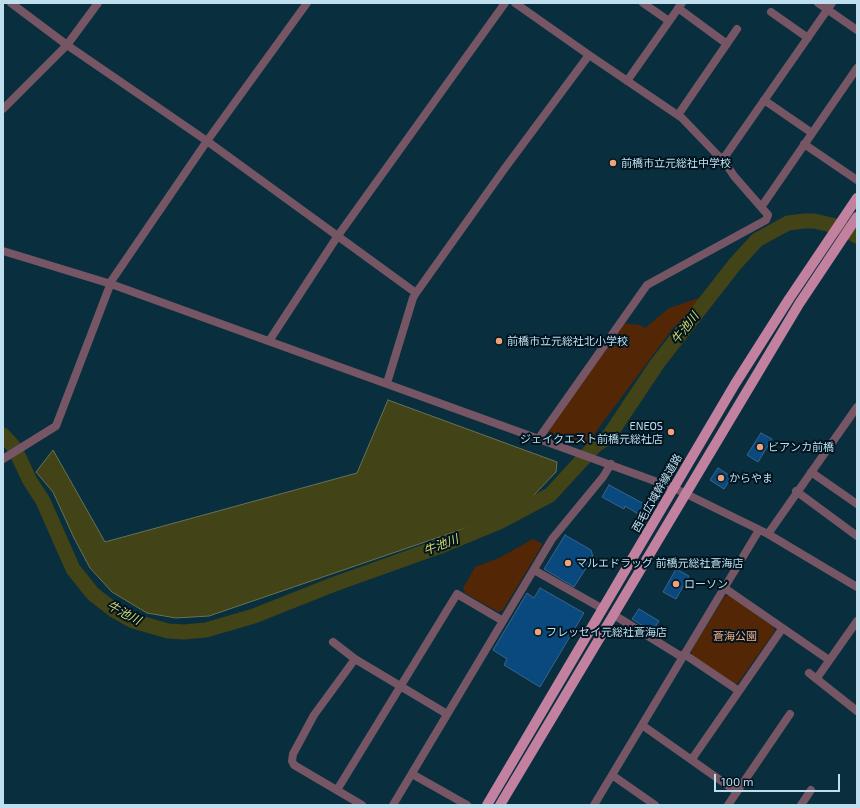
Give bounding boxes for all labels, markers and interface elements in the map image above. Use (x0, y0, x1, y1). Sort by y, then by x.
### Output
place label: 前橋市立元総社中学校 (621, 156, 731, 170)
marker: 前橋市立元総社中学校 (608, 158, 618, 168)
water label: 牛池川 (668, 309, 702, 347)
place label: 前橋市立元総社北小学校 (507, 334, 628, 348)
marker: 前橋市立元総社北小学校 (494, 336, 504, 346)
place label: ENEOS ジェイクエスト前橋元総社店 (520, 419, 663, 445)
marker: ENEOS ジェイクエスト前橋元総社店 (666, 427, 676, 437)
place label: ビアンカ前橋 (768, 440, 834, 454)
marker: ビアンカ前橋 (755, 442, 765, 452)
street label: 西毛広域幹線道路 (629, 452, 685, 534)
place label: からやま (729, 471, 773, 485)
marker: からやま (716, 473, 726, 483)
water label: 牛池川 (422, 532, 460, 558)
place label: マルエドラッグ 前橋元総社蒼海店 (576, 556, 743, 570)
marker: マルエドラッグ 前橋元総社蒼海店 (563, 558, 573, 568)
place label: ローソン (684, 577, 728, 591)
marker: ローソン (671, 579, 681, 589)
water label: 牛池川 (105, 598, 143, 628)
place label: フレッセイ元総社蒼海店 (546, 625, 667, 639)
marker: フレッセイ元総社蒼海店 (533, 627, 543, 637)
park label: 蒼海公園 (713, 629, 757, 643)
scale bar (716, 766, 842, 792)
text: 100 m (721, 774, 753, 788)

